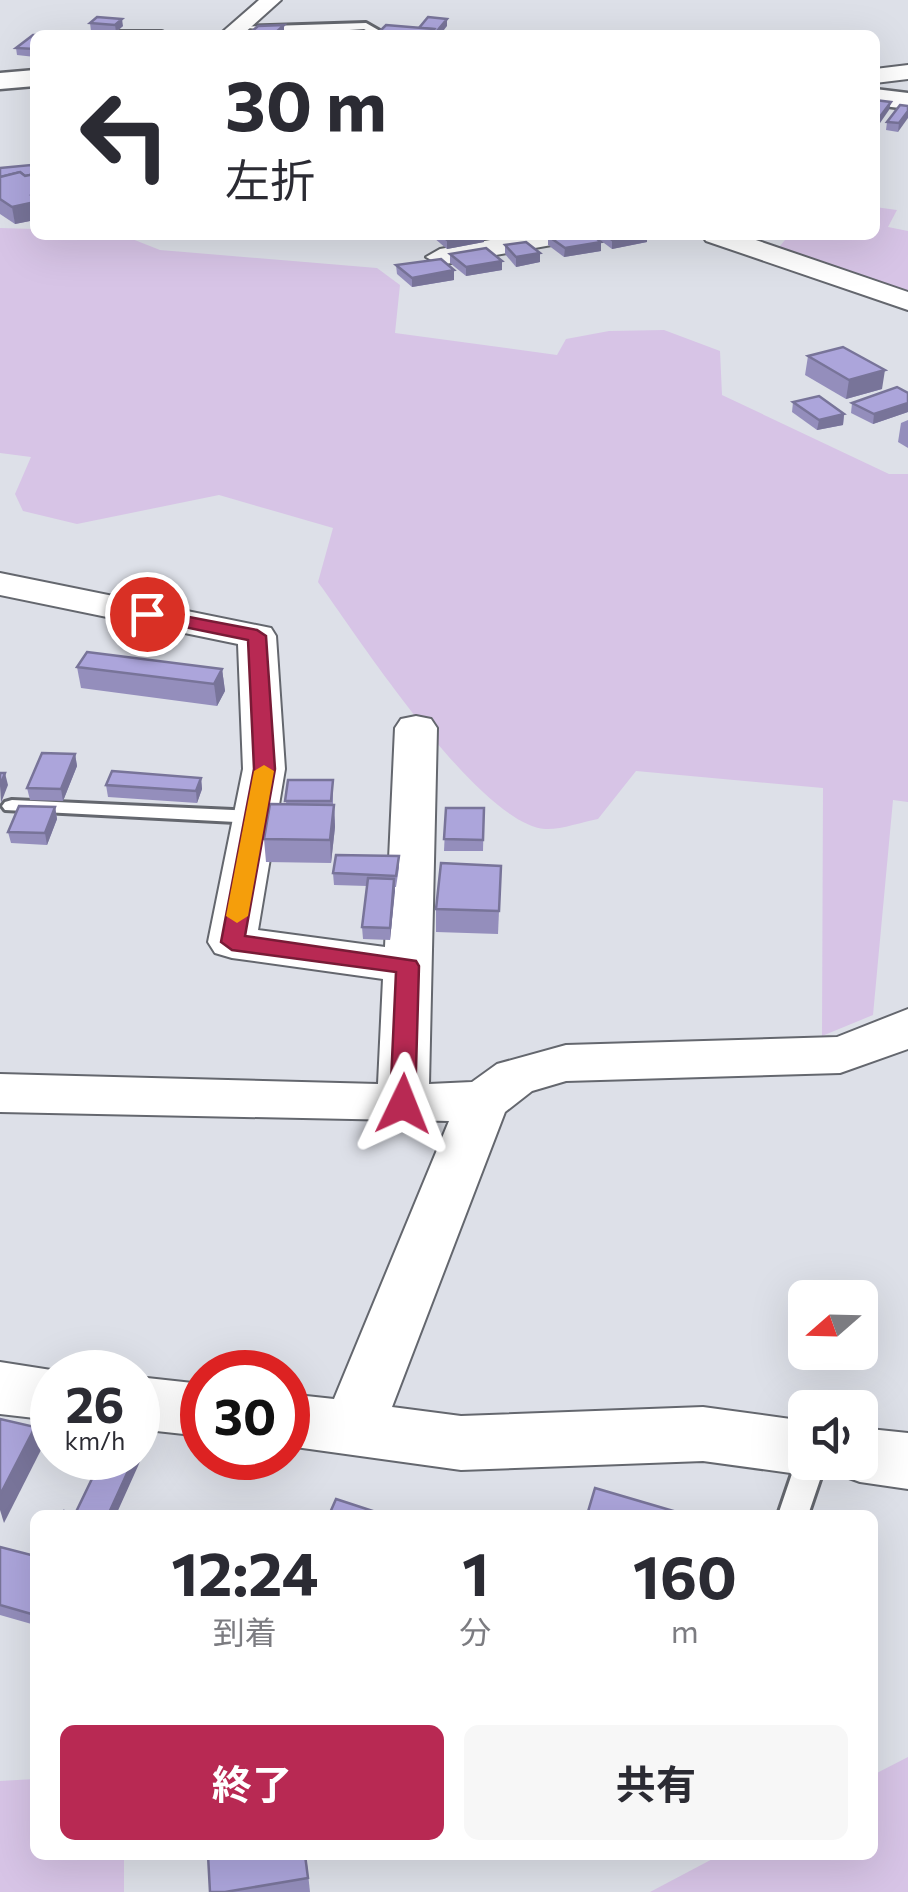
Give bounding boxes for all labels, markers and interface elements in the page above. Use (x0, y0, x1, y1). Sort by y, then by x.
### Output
text: 30 m (225, 60, 387, 145)
icon: left (60, 70, 190, 200)
text: 左折 (225, 151, 315, 206)
pin (105, 572, 190, 657)
icon: arrive (120, 587, 175, 642)
position arrow (351, 1052, 455, 1156)
north arrow (788, 1280, 878, 1370)
map controls (788, 1280, 878, 1480)
speed limit sign: 30 (180, 1350, 310, 1480)
text: 26 (65, 1372, 124, 1433)
button: sound (788, 1390, 878, 1480)
text: km/h (65, 1425, 125, 1455)
text: 12:24 (171, 1535, 318, 1608)
text: 1 (462, 1535, 489, 1608)
text: 160 (633, 1538, 737, 1611)
text: m (671, 1610, 699, 1650)
text: 到着 (213, 1611, 277, 1651)
text: 分 (460, 1611, 492, 1651)
button: 終了 (60, 1725, 444, 1840)
button: 共有 (464, 1725, 848, 1840)

